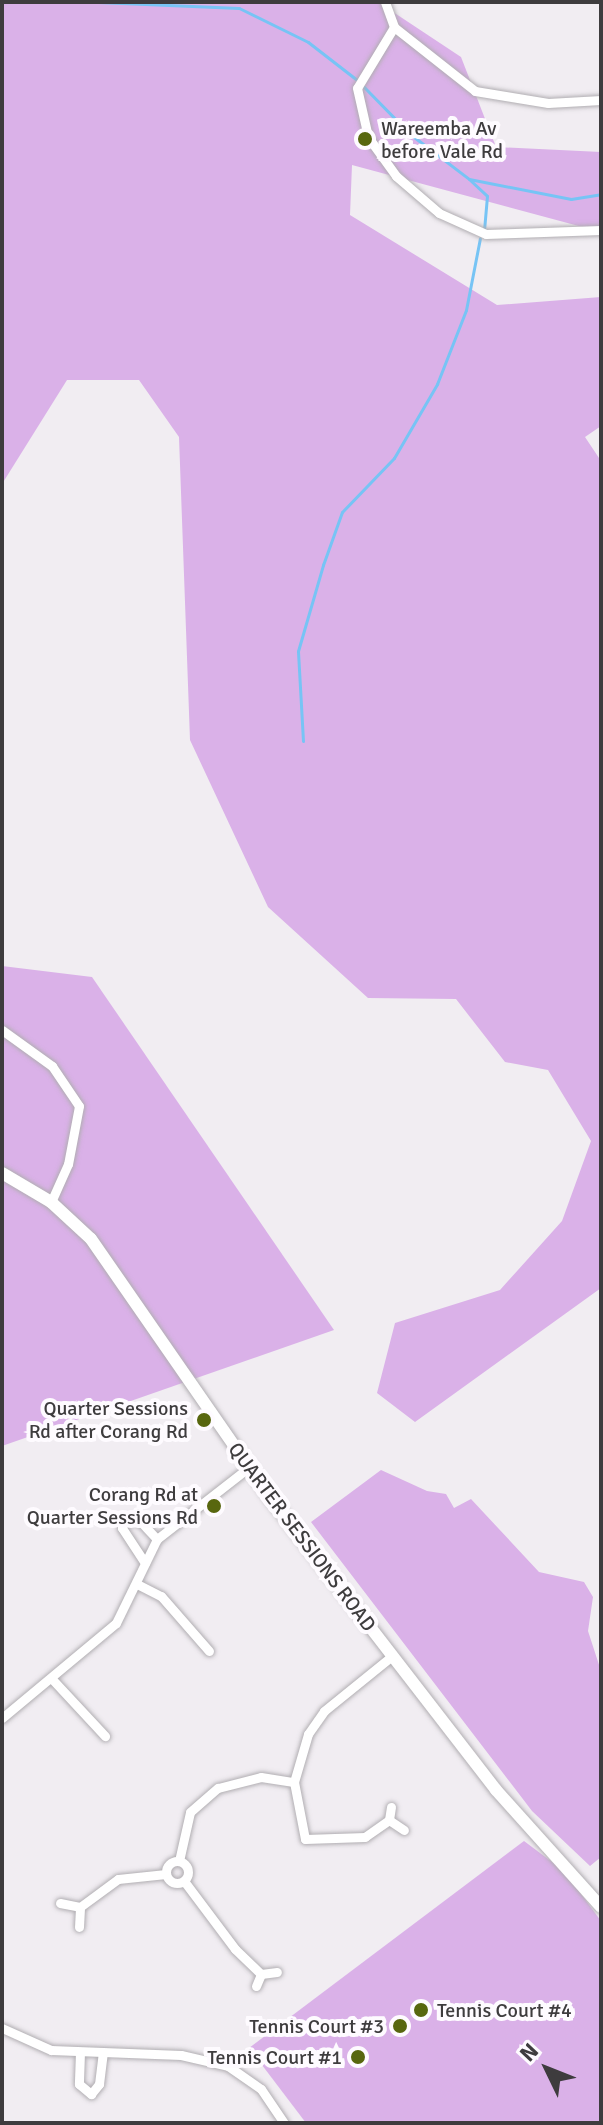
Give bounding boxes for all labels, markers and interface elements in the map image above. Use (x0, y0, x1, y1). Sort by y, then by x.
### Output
place label: Wareemba Av before Vale Rd (381, 116, 503, 163)
marker: Wareemba Av before Vale Rd (356, 130, 374, 148)
place label: Quarter Sessions Rd after Corang Rd (29, 1396, 188, 1443)
marker: Quarter Sessions Rd after Corang Rd (195, 1411, 213, 1429)
street label: QUARTER SESSIONS ROAD (223, 1438, 381, 1636)
place label: Corang Rd at Quarter Sessions Rd (27, 1482, 198, 1529)
marker: Corang Rd at Quarter Sessions Rd (205, 1497, 223, 1515)
place label: Tennis Court #4 (437, 1998, 572, 2022)
marker: Tennis Court #4 (412, 2001, 430, 2019)
place label: Tennis Court #3 (249, 2014, 384, 2038)
marker: Tennis Court #3 (391, 2017, 409, 2035)
north arrow (507, 2029, 587, 2109)
text: N (514, 2037, 544, 2067)
place label: Tennis Court #1 (207, 2045, 342, 2069)
marker: Tennis Court #1 (349, 2048, 367, 2066)

